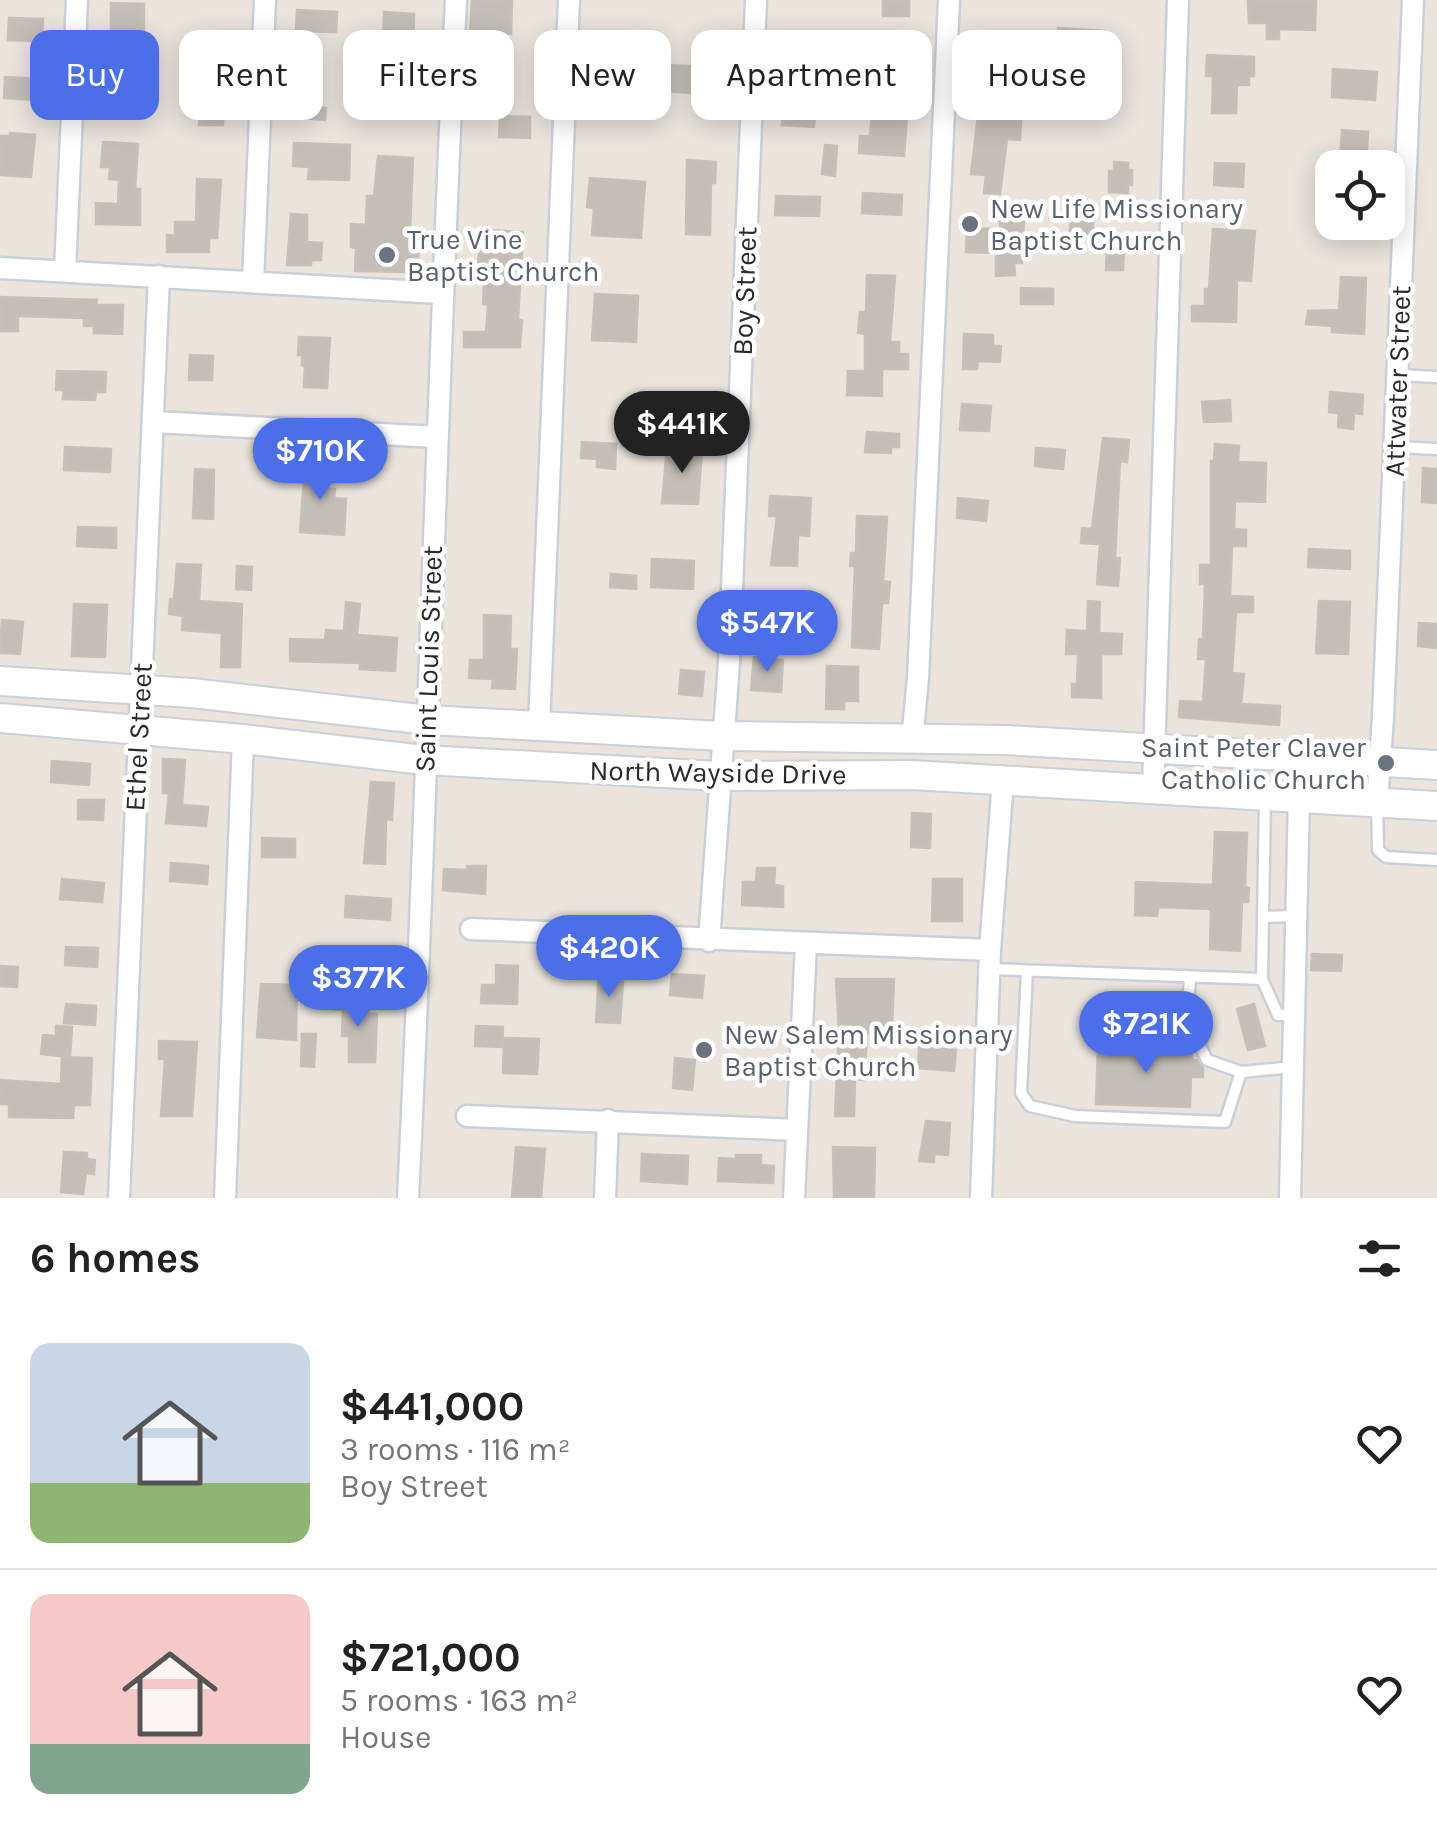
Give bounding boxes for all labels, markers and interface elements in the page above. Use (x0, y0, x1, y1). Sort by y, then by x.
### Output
chip: Buy (30, 30, 159, 120)
chip: Rent (179, 30, 323, 120)
chip: Filters (343, 30, 514, 120)
chip: New (534, 30, 671, 120)
chip: Apartment (691, 30, 932, 120)
chip: House (952, 30, 1122, 120)
map controls (1315, 150, 1405, 240)
button: locate (1315, 150, 1405, 240)
place label: New Life Missionary Baptist Church (990, 192, 1243, 257)
marker: New Life Missionary Baptist Church (959, 213, 981, 235)
place label: True Vine Baptist Church (407, 223, 599, 288)
street label: Boy Street (726, 226, 763, 356)
marker: True Vine Baptist Church (376, 244, 398, 266)
street label: Attwater Street (1378, 285, 1417, 477)
pin: $441K (612, 391, 752, 476)
text: $441K (636, 405, 728, 442)
pin: $710K (250, 418, 390, 503)
text: $710K (275, 432, 365, 469)
street label: Saint Louis Street (408, 545, 449, 773)
pin: $547K (697, 590, 837, 675)
text: $547K (719, 604, 815, 641)
street label: Ethel Street (118, 662, 159, 812)
place label: Saint Peter Claver Catholic Church (1141, 731, 1367, 796)
marker: Saint Peter Claver Catholic Church (1375, 752, 1397, 774)
street label: North Wayside Drive (589, 754, 847, 791)
pin: $420K (539, 915, 679, 1000)
text: $420K (558, 929, 660, 966)
pin: $377K (288, 945, 428, 1030)
text: $377K (311, 959, 405, 996)
pin: $721K (1076, 991, 1216, 1076)
text: $721K (1101, 1005, 1191, 1042)
place label: New Salem Missionary Baptist Church (724, 1018, 1012, 1083)
marker: New Salem Missionary Baptist Church (693, 1039, 715, 1061)
icon: filters (1352, 1231, 1407, 1286)
text: 6 homes (30, 1233, 200, 1283)
text: $441,000 (340, 1381, 524, 1431)
icon: home (110, 1383, 230, 1503)
icon: heart (1352, 1416, 1407, 1471)
text: 3 rooms · 116 m² (340, 1431, 571, 1468)
text: Boy Street (340, 1468, 488, 1505)
text: $721,000 (340, 1632, 521, 1682)
icon: home (110, 1634, 230, 1754)
icon: heart (1352, 1667, 1407, 1722)
text: 5 rooms · 163 m² (340, 1682, 578, 1719)
text: House (340, 1719, 432, 1756)

